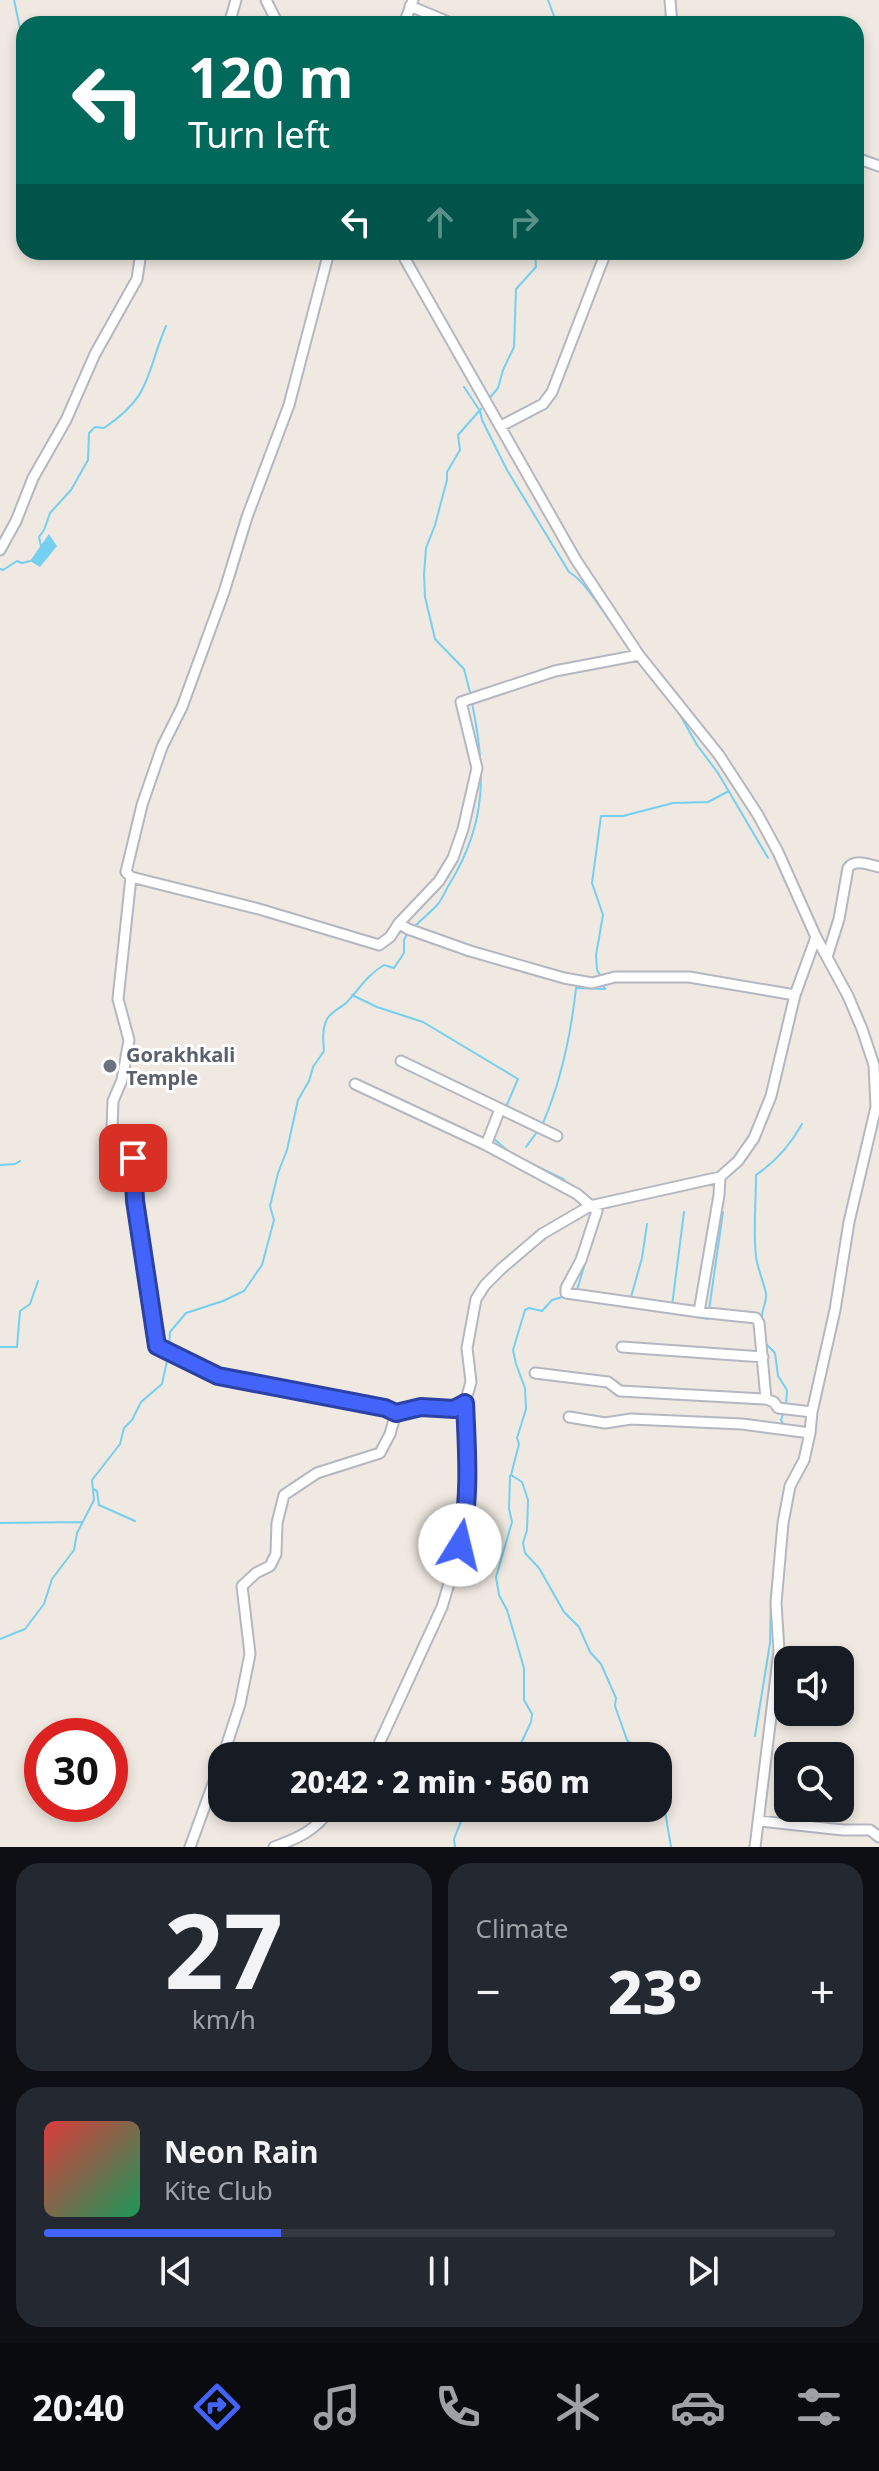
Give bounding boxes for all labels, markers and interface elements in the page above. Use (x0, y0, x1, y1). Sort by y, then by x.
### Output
text: 120 m (188, 38, 353, 114)
icon: left (56, 48, 160, 152)
text: Turn left (188, 110, 330, 159)
icon: left (334, 200, 378, 244)
icon: ahead (418, 200, 462, 244)
icon: right (502, 200, 546, 244)
place label: Gorakhkali Temple (126, 1041, 235, 1091)
marker: Gorakhkali Temple (101, 1057, 119, 1075)
pin (99, 1124, 167, 1192)
icon: arrive (111, 1136, 155, 1180)
position arrow (418, 1503, 502, 1587)
map controls (774, 1646, 854, 1822)
button: sound (774, 1646, 854, 1726)
speed limit sign: 30 (24, 1718, 128, 1822)
button: search (774, 1742, 854, 1822)
text: 20:42 · 2 min · 560 m (290, 1761, 590, 1802)
text: 27 (164, 1878, 283, 2019)
text: Climate (476, 1910, 568, 1946)
text: 23° (608, 1950, 703, 2032)
text: − (476, 1961, 501, 2021)
text: + (810, 1961, 835, 2021)
text: km/h (192, 2001, 256, 2037)
text: Neon Rain (164, 2131, 318, 2172)
text: Kite Club (164, 2172, 273, 2208)
icon: previous (154, 2249, 198, 2293)
icon: pause (417, 2249, 461, 2293)
icon: next (681, 2249, 725, 2293)
icon: directions (189, 2379, 245, 2435)
icon: music (309, 2379, 365, 2435)
icon: phone (430, 2379, 486, 2435)
icon: climate (550, 2379, 606, 2435)
icon: car (670, 2379, 726, 2435)
icon: filters (791, 2379, 847, 2435)
text: 20:40 (32, 2383, 125, 2432)

